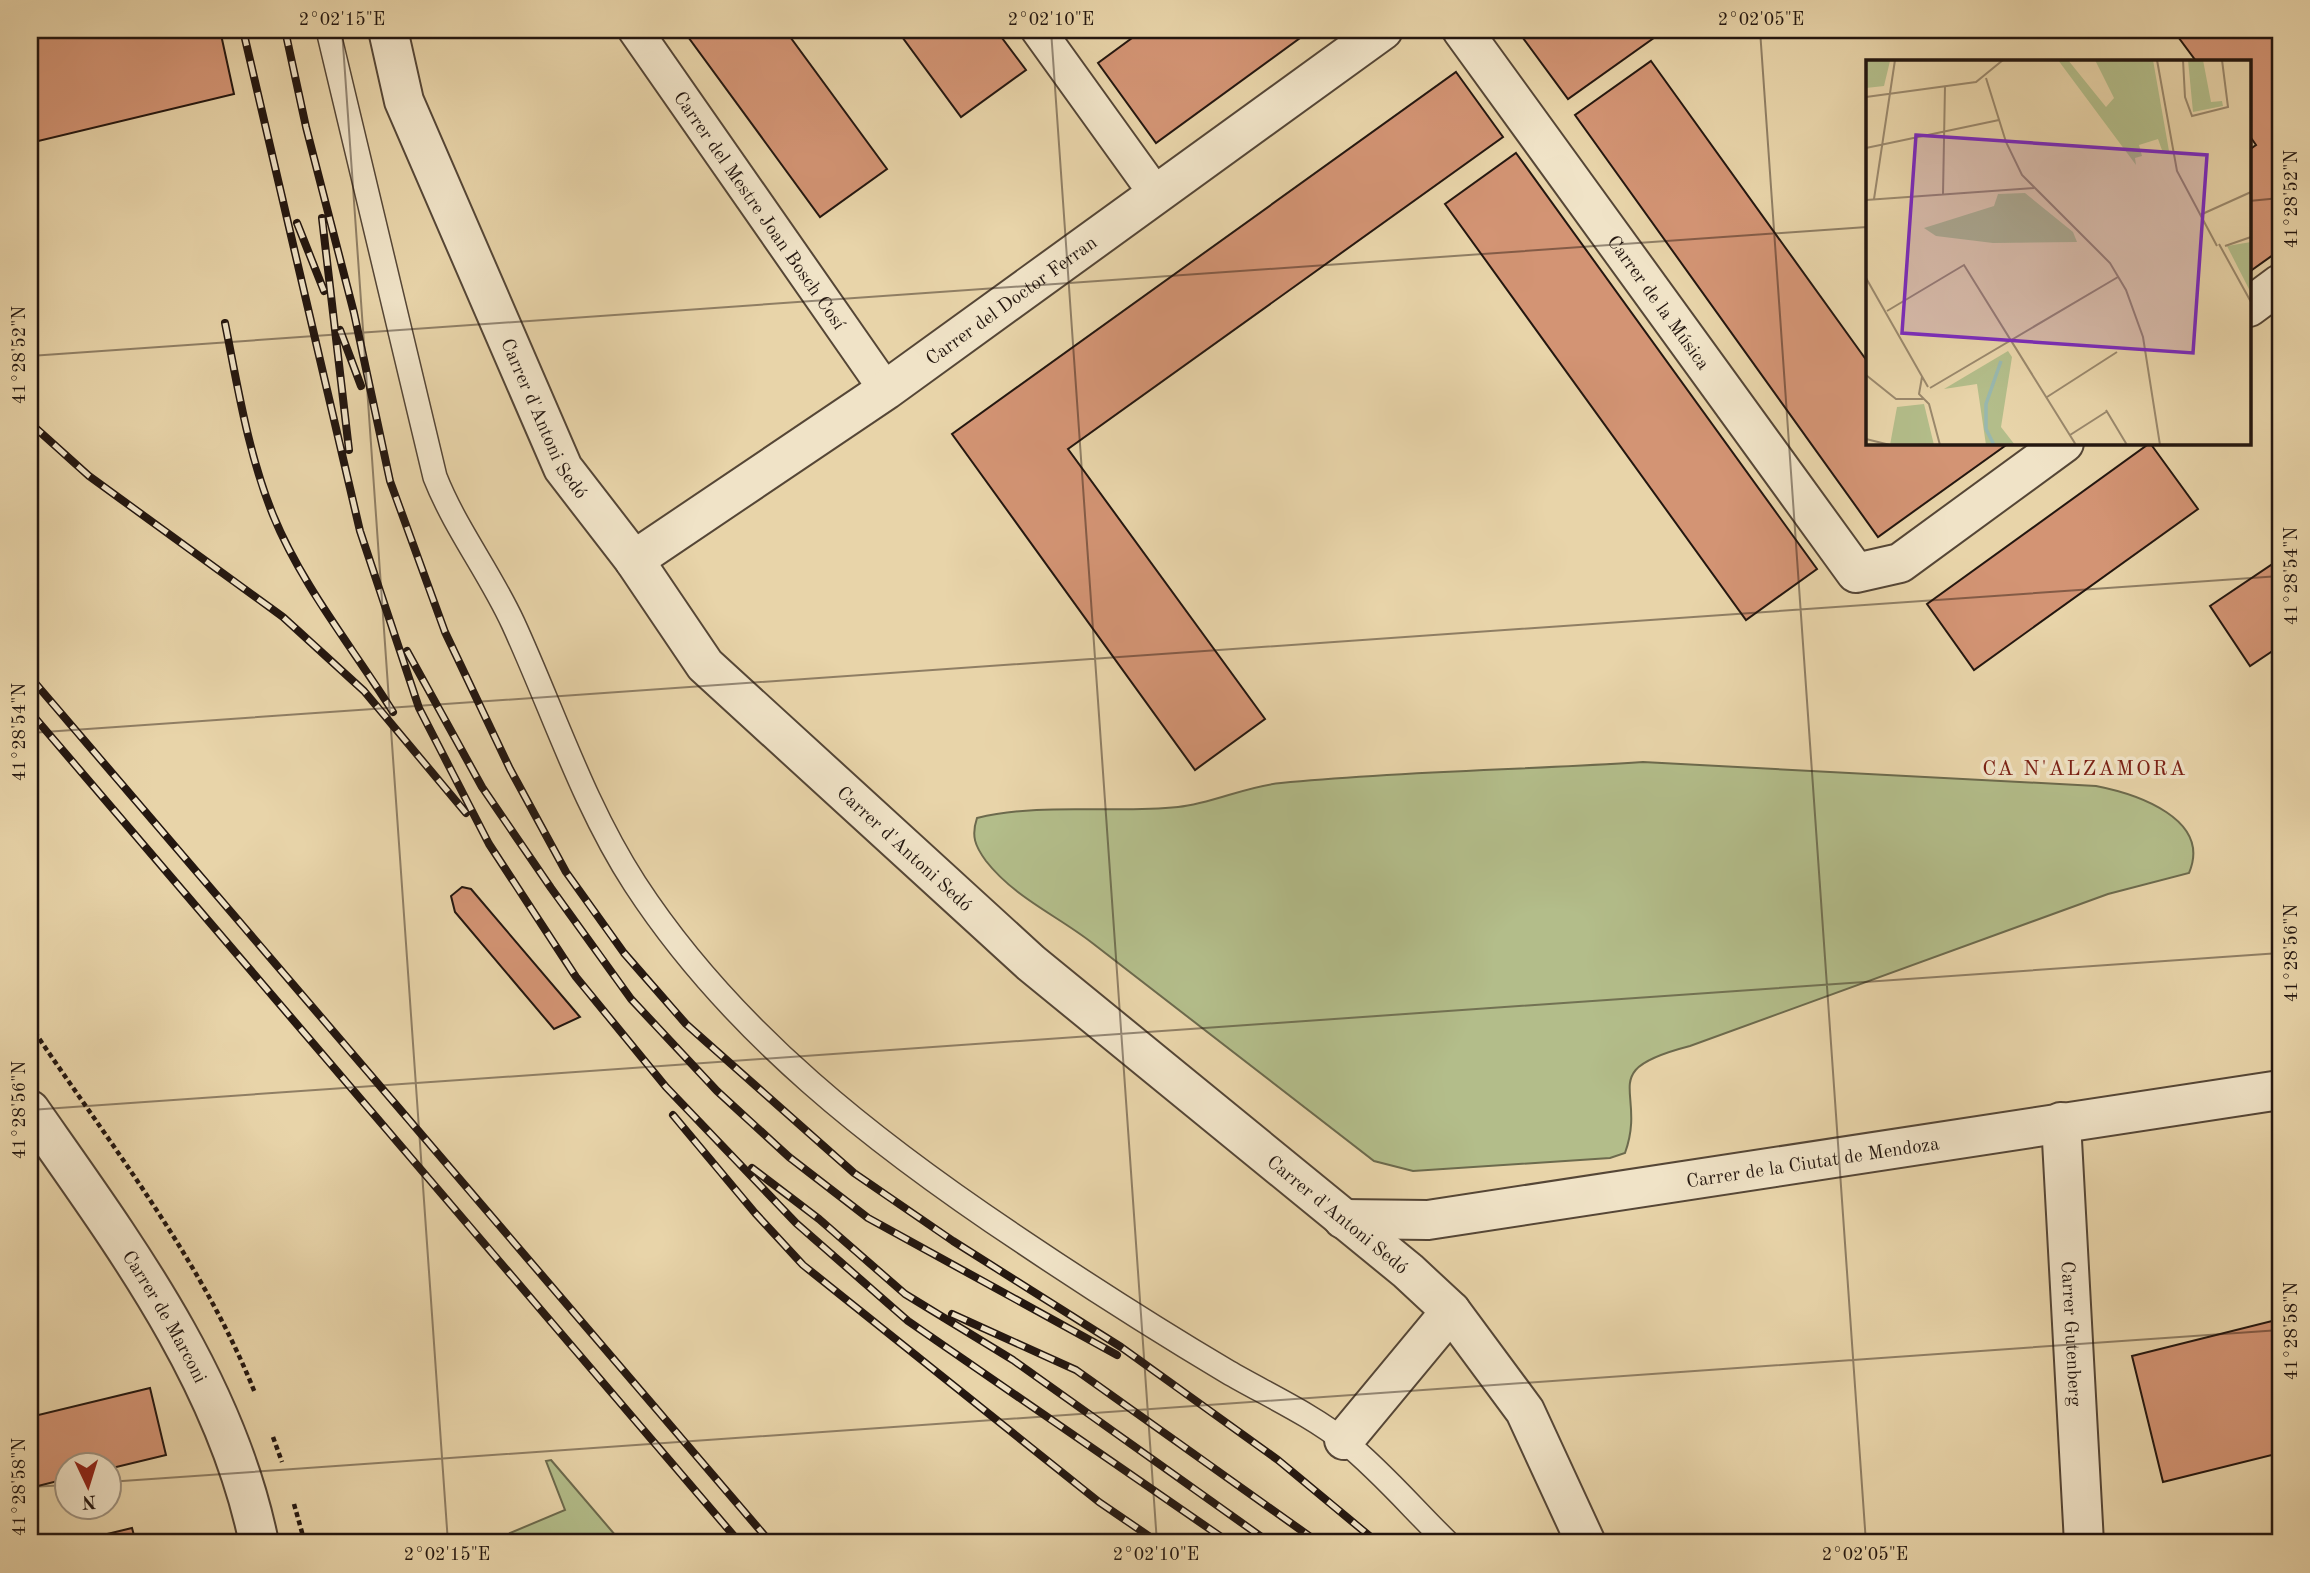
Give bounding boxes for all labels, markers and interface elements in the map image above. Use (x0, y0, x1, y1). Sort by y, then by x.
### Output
text: 2°02'15"E (299, 11, 385, 29)
text: 2°02'10"E (1008, 11, 1094, 29)
text: 2°02'05"E (1718, 11, 1804, 29)
inset map (1866, 60, 2250, 444)
street label: Carrer del Mestre Joan Bosch Cosí (669, 89, 848, 334)
text: 41°28'52"N (2283, 150, 2301, 248)
street label: Carrer de la Música (1602, 233, 1713, 374)
street label: Carrer del Doctor Ferran (923, 234, 1101, 370)
text: 41°28'52"N (11, 306, 29, 404)
street label: Carrer d'Antoni Sedó (496, 336, 590, 503)
text: 41°28'54"N (2283, 527, 2301, 625)
text: 41°28'54"N (11, 683, 29, 781)
district label: CA N'ALZAMORA (1982, 759, 2188, 780)
street label: Carrer d'Antoni Sedó (832, 784, 975, 916)
text: 41°28'56"N (2283, 904, 2301, 1002)
text: 41°28'56"N (11, 1061, 29, 1159)
street label: Carrer de la Ciutat de Mendoza (1685, 1135, 1941, 1192)
street label: Carrer d'Antoni Sedó (1263, 1153, 1411, 1279)
street label: Carrer de Marconi (118, 1248, 209, 1387)
street label: Carrer Gutenberg (2057, 1261, 2084, 1408)
text: 41°28'58"N (2283, 1282, 2301, 1380)
text: 41°28'58"N (11, 1438, 29, 1536)
north arrow (52, 1450, 122, 1520)
text: N (81, 1490, 97, 1510)
text: 2°02'15"E (404, 1546, 490, 1564)
text: 2°02'10"E (1113, 1546, 1199, 1564)
text: 2°02'05"E (1822, 1546, 1908, 1564)

